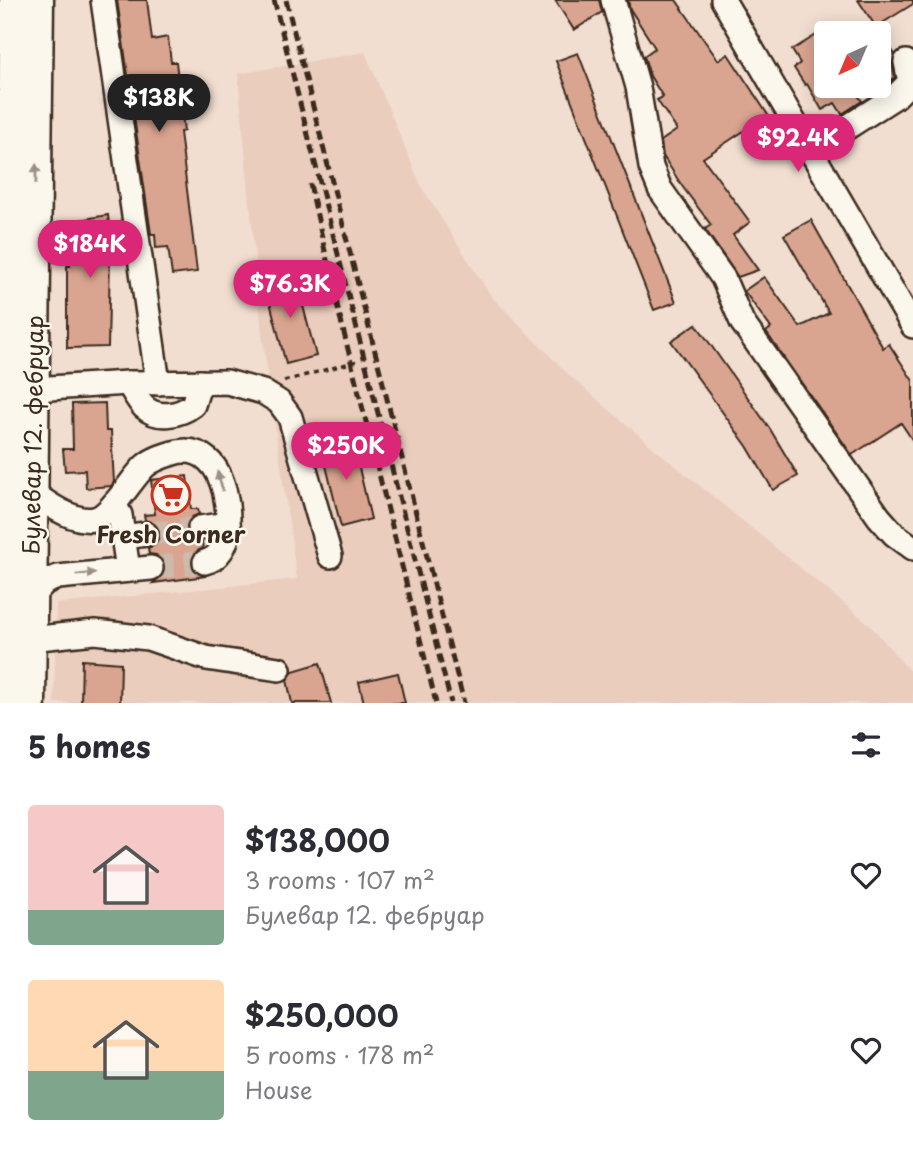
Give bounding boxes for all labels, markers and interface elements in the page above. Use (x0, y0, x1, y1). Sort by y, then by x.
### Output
north arrow (814, 21, 891, 98)
map controls (814, 21, 891, 98)
pin: $138K (110, 74, 208, 134)
text: $138K (123, 79, 195, 114)
pin: $92.4K (741, 114, 855, 174)
text: $92.4K (757, 119, 839, 154)
one-way arrow (30, 163, 42, 185)
pin: $184K (41, 220, 139, 280)
text: $184K (54, 225, 126, 260)
pin: $76.3K (233, 260, 347, 320)
text: $76.3K (249, 265, 331, 300)
street label: Булевар 12. фебруар (12, 315, 52, 555)
pin: $250K (297, 422, 395, 482)
text: $250K (307, 427, 385, 462)
one-way arrow (214, 470, 224, 491)
supermarket icon: Fresh Corner (150, 474, 192, 516)
place label: Fresh Corner (96, 516, 246, 551)
one-way arrow (76, 569, 98, 580)
text: 5 homes (28, 723, 151, 768)
icon: filters (847, 726, 885, 764)
text: $138,000 (245, 817, 390, 862)
icon: home (84, 833, 168, 917)
icon: heart (847, 856, 885, 894)
text: 3 rooms · 107 m² (245, 862, 435, 897)
text: Булевар 12. фебруар (245, 897, 485, 932)
text: $250,000 (245, 992, 399, 1037)
icon: home (84, 1008, 168, 1092)
icon: heart (847, 1031, 885, 1069)
text: 5 rooms · 178 m² (245, 1037, 435, 1072)
text: House (245, 1072, 312, 1107)

